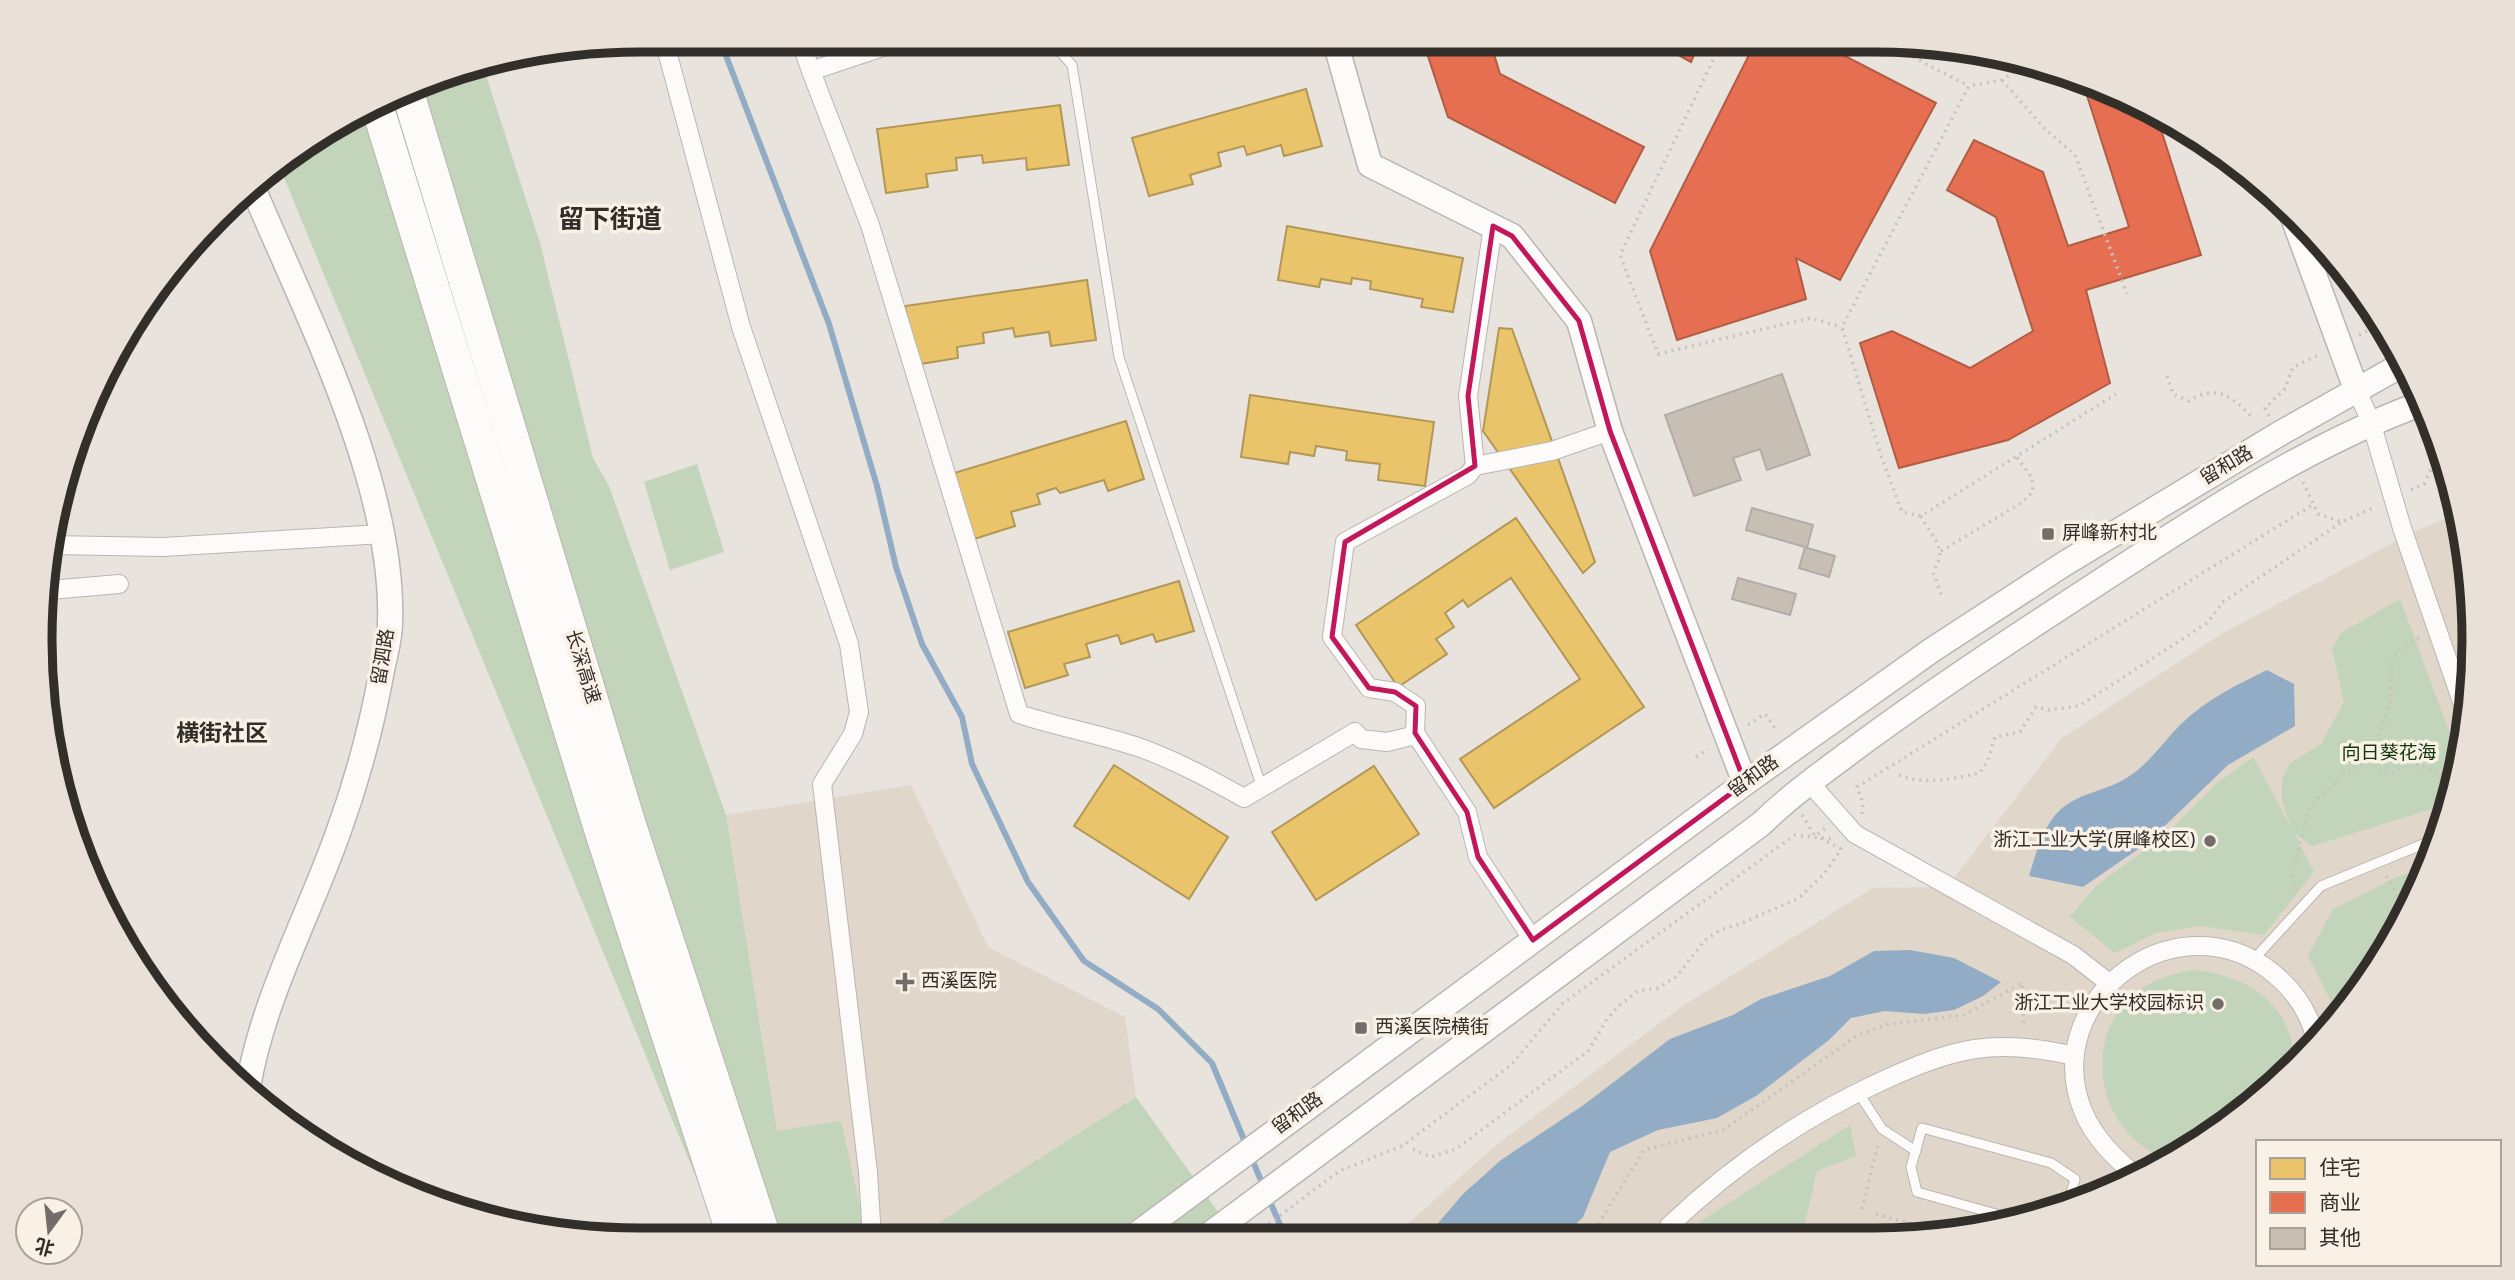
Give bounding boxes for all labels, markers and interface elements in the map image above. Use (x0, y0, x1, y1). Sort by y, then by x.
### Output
district label: 留下街道 (558, 205, 662, 238)
street label: 留和路 (2196, 441, 2258, 491)
place label: 屏峰新村北 (2062, 522, 2157, 546)
marker: 屏峰新村北 (2040, 526, 2056, 542)
street label: 留泗路 (368, 627, 400, 687)
street label: 长深高速 (559, 627, 605, 707)
district label: 横街社区 (176, 721, 268, 750)
park label: 向日葵花海 (2341, 742, 2437, 766)
street label: 留和路 (1724, 751, 1784, 803)
place label: 浙江工业大学(屏峰校区) (1993, 829, 2196, 853)
marker: 浙江工业大学(屏峰校区) (2202, 833, 2218, 849)
place label: 西溪医院 (921, 970, 997, 994)
marker: 西溪医院 (895, 972, 915, 992)
place label: 浙江工业大学校园标识 (2014, 992, 2204, 1016)
marker: 浙江工业大学校园标识 (2210, 996, 2226, 1012)
place label: 西溪医院·横街 (1375, 1016, 1489, 1040)
marker: 西溪医院·横街 (1353, 1020, 1369, 1036)
street label: 留和路 (1268, 1088, 1328, 1140)
legend (2256, 1140, 2501, 1266)
text: 住宅 (2319, 1156, 2361, 1183)
text: 商业 (2319, 1191, 2361, 1218)
north arrow (14, 1196, 84, 1266)
text: 其他 (2319, 1226, 2361, 1253)
text: 北 (33, 1231, 57, 1260)

